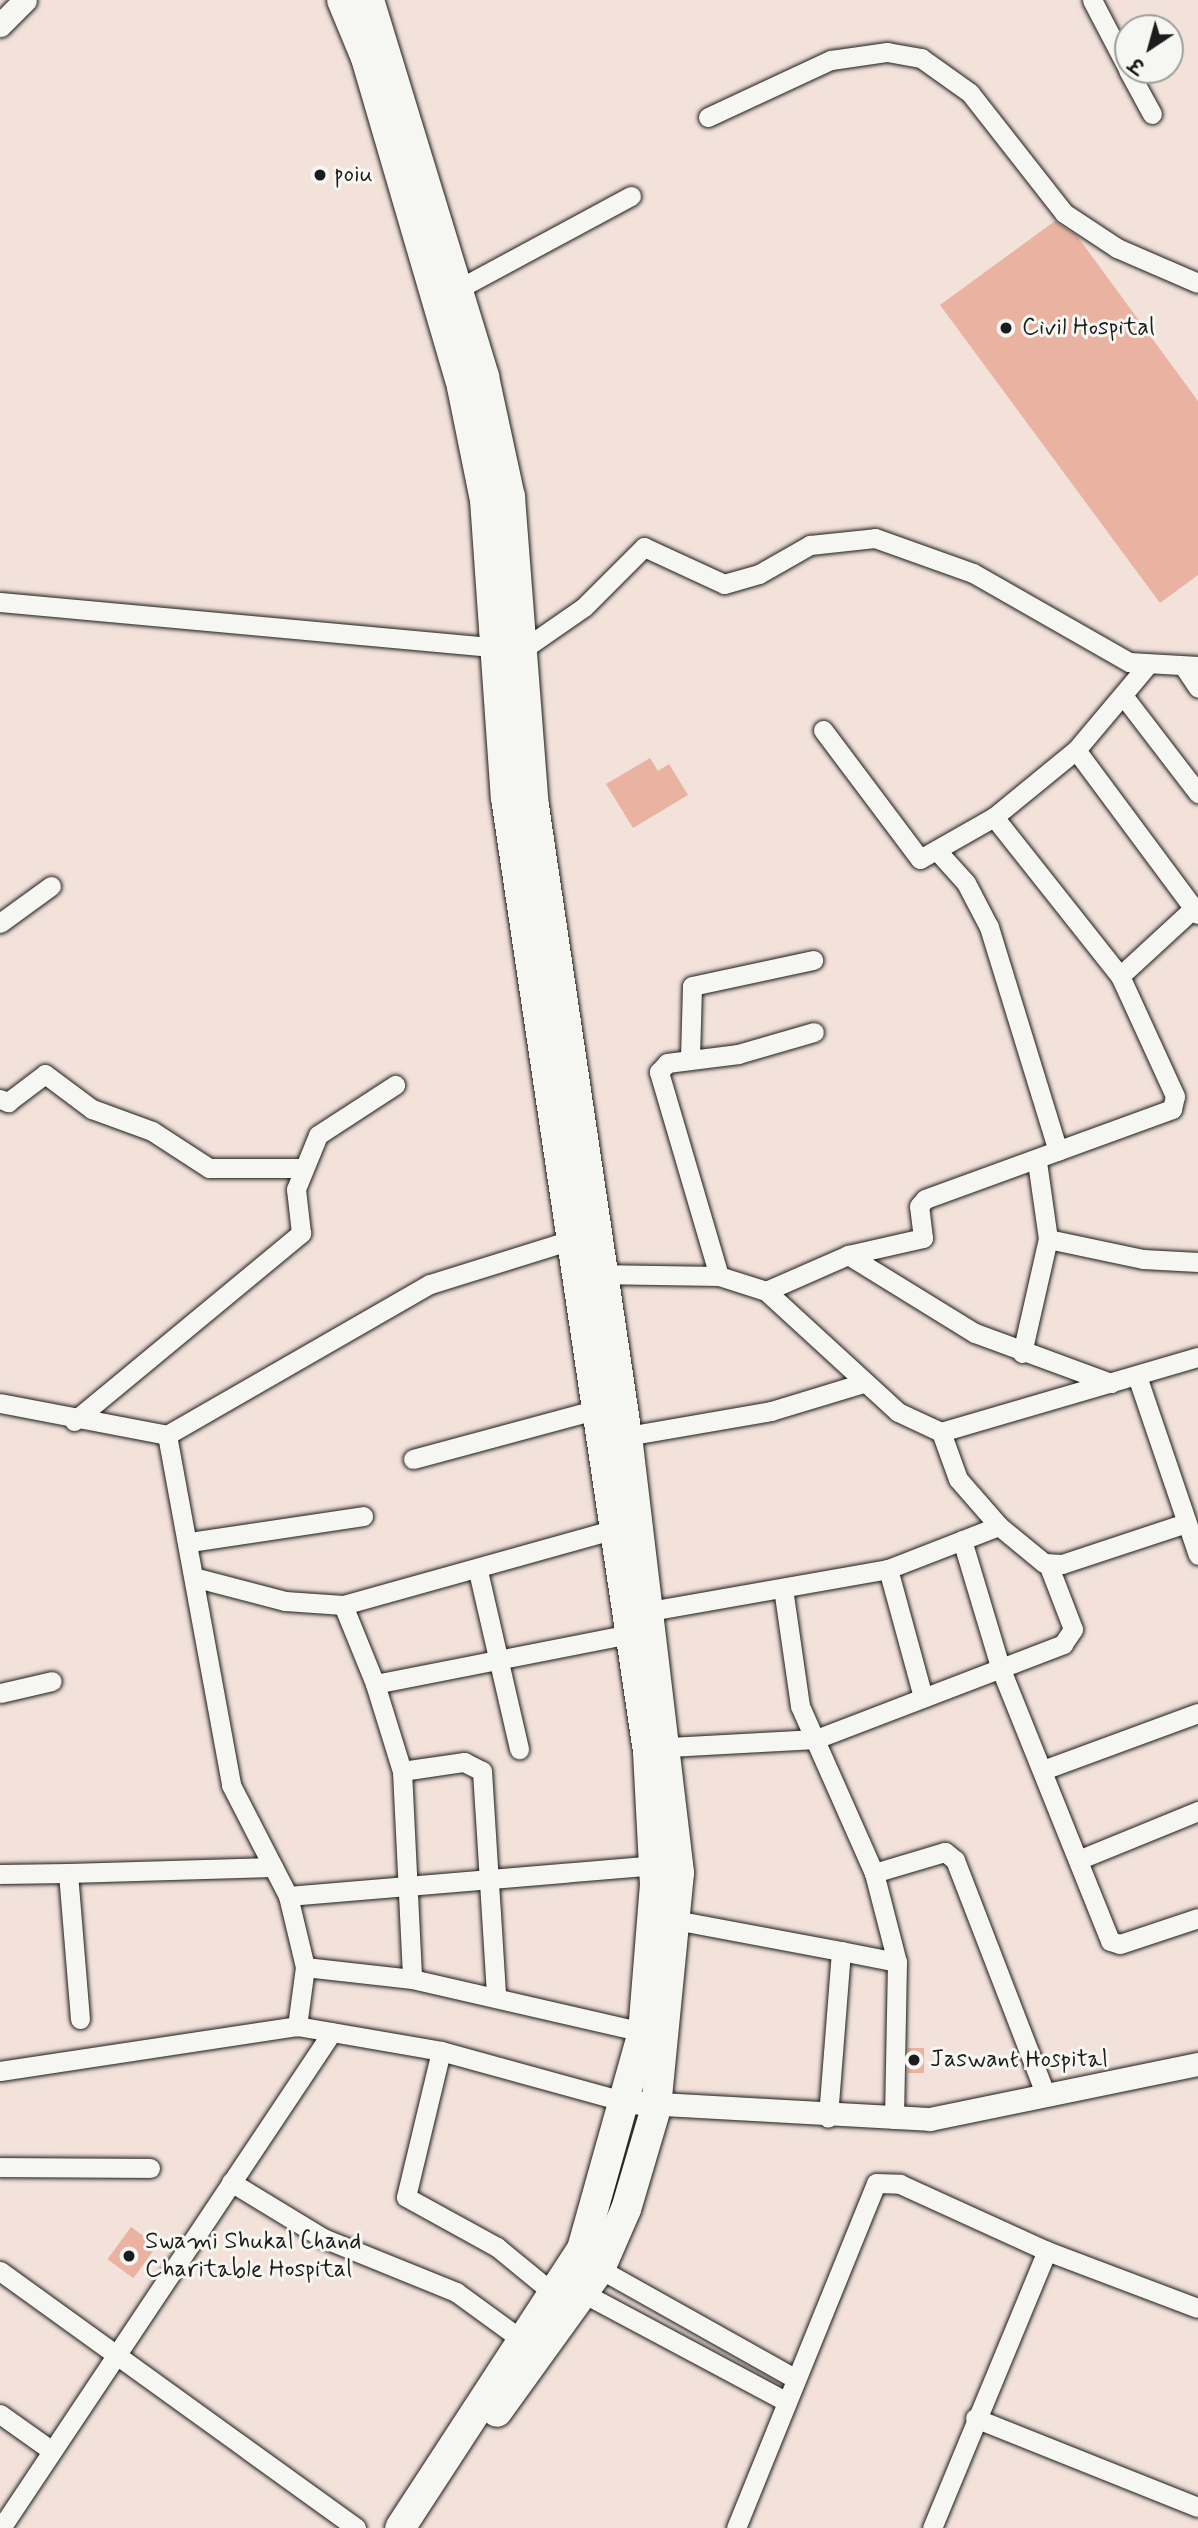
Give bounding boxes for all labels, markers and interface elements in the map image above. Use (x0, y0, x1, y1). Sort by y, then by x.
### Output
north arrow (1114, 14, 1184, 84)
text: उ (1125, 51, 1150, 79)
place label: poiu (334, 161, 373, 189)
marker: poiu (312, 167, 328, 183)
place label: Civil Hospital (1022, 314, 1159, 342)
marker: Civil Hospital (996, 318, 1016, 338)
place label: Jaswant Hospital (930, 2046, 1111, 2074)
marker: Jaswant Hospital (904, 2050, 924, 2070)
place label: Swami Shukal Chand Charitable Hospital (145, 2228, 369, 2284)
marker: Swami Shukal Chand Charitable Hospital (119, 2246, 139, 2266)

